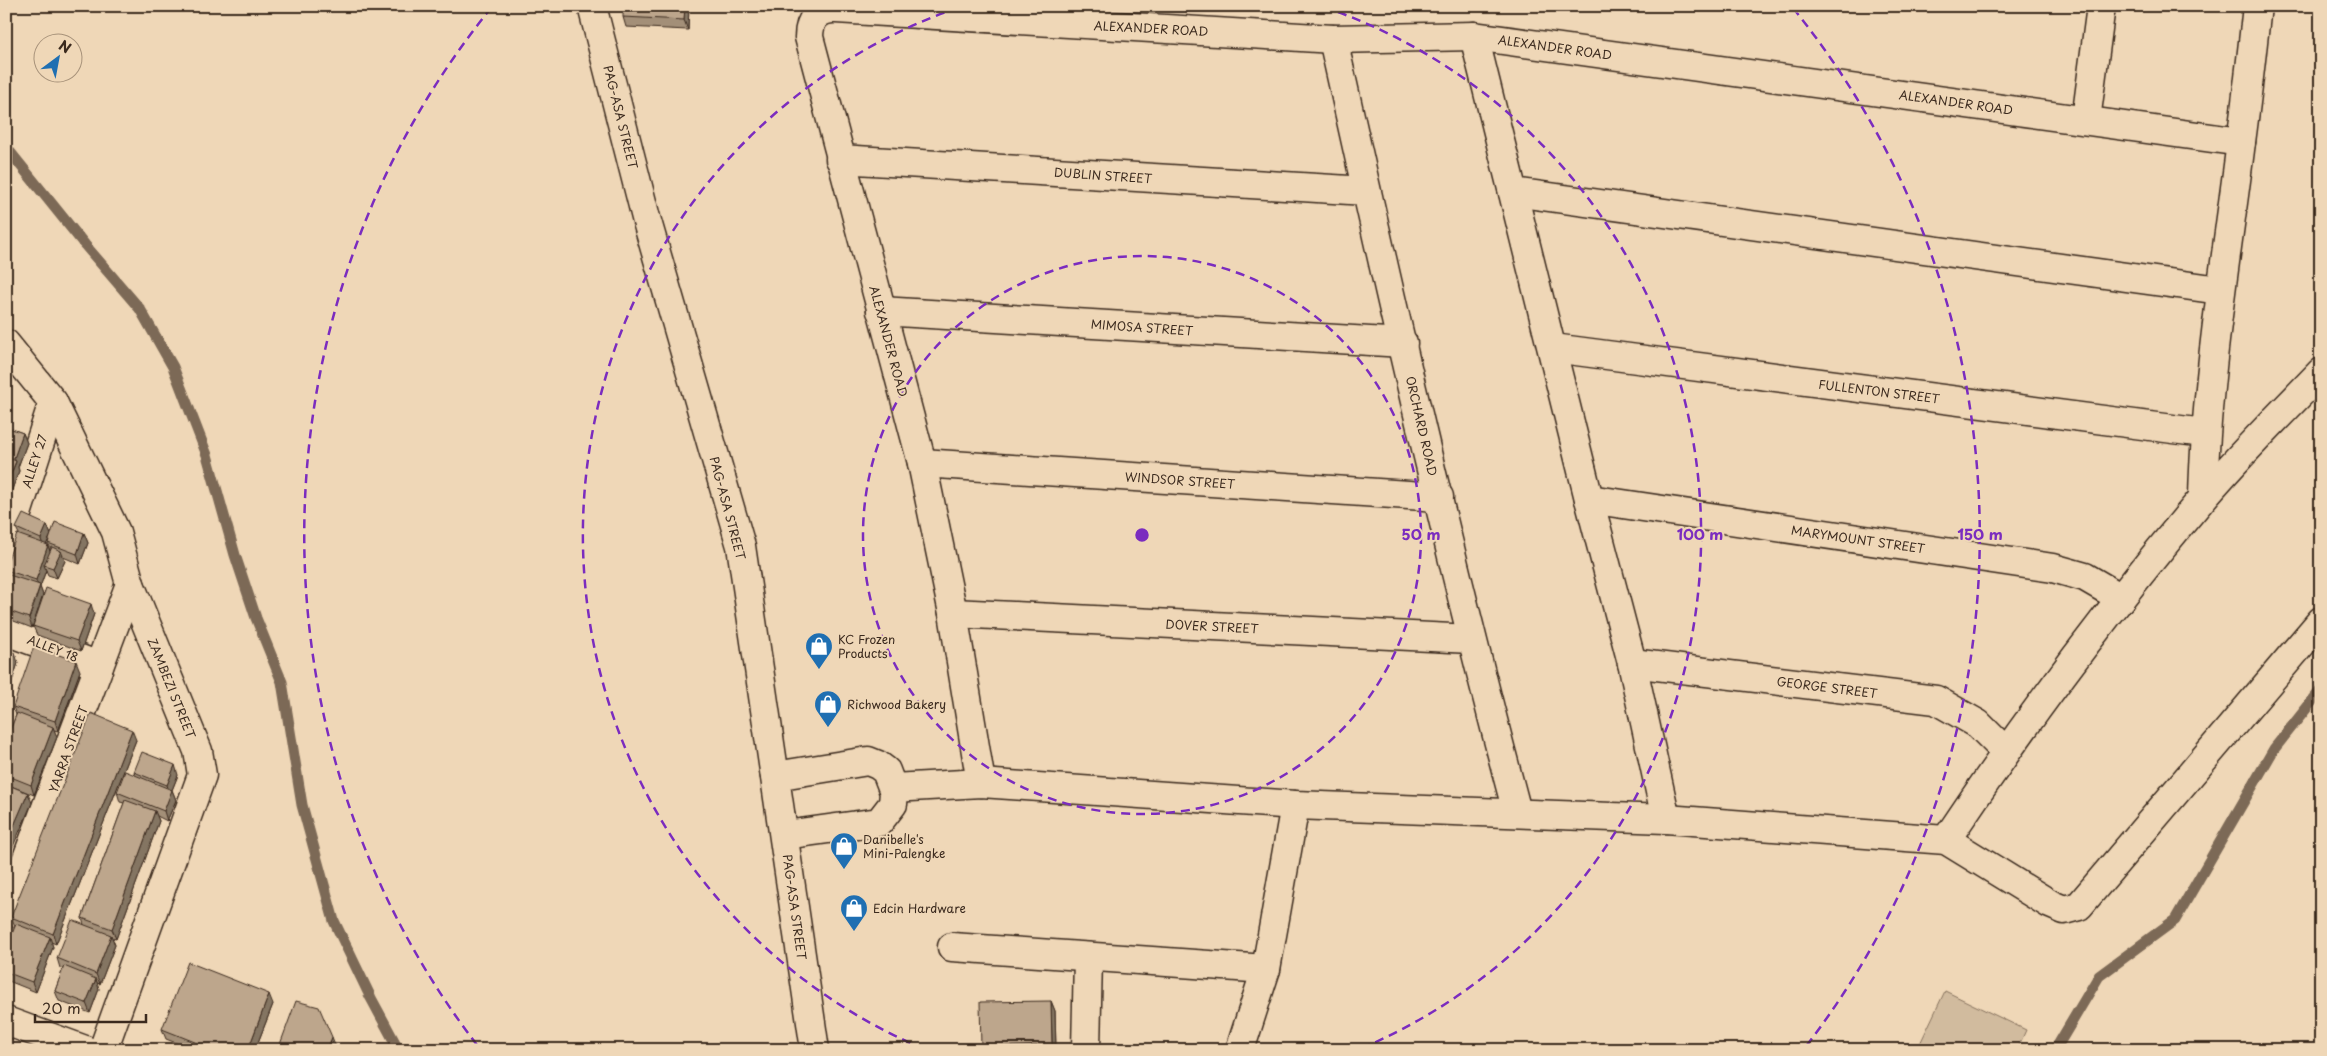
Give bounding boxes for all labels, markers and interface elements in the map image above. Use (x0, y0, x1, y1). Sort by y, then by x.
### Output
street label: ALEXANDER ROAD (1093, 16, 1209, 40)
street label: ALEXANDER ROAD (1497, 30, 1613, 64)
north arrow (32, 32, 82, 82)
text: N (55, 35, 75, 58)
street label: PAG-ASA STREET (599, 63, 643, 171)
street label: ALEXANDER ROAD (1898, 85, 2014, 119)
street label: DUBLIN STREET (1053, 163, 1153, 187)
street label: ALEXANDER ROAD (865, 283, 913, 399)
street label: MIMOSA STREET (1090, 314, 1195, 340)
street label: ORCHARD ROAD (1402, 374, 1442, 478)
street label: FULLENTON STREET (1817, 375, 1942, 407)
street label: ALLEY 27 (17, 432, 51, 490)
street label: PAG-ASA STREET (706, 454, 751, 562)
street label: WINDSOR STREET (1124, 467, 1237, 493)
street label: MARYMOUNT STREET (1790, 521, 1927, 557)
text: 50 m (1402, 522, 1440, 545)
text: 100 m (1677, 522, 1723, 545)
text: 150 m (1957, 522, 2003, 545)
centre of rings (1133, 526, 1151, 544)
street label: DOVER STREET (1165, 615, 1260, 637)
street label: ALLEY 18 (25, 630, 81, 666)
place label: KC Frozen Products (838, 630, 895, 662)
shop icon: KC Frozen Products (804, 631, 834, 670)
street label: ZAMBEZI STREET (144, 635, 201, 742)
street label: GEORGE STREET (1776, 672, 1879, 702)
shop icon: Richwood Bakery (813, 689, 843, 728)
place label: Richwood Bakery (847, 695, 946, 713)
street label: YARRA STREET (44, 702, 92, 795)
place label: Danibelle's Mini-Palengke (863, 830, 945, 862)
shop icon: Danibelle's Mini-Palengke (829, 831, 859, 870)
street label: PAG-ASA STREET (779, 853, 811, 962)
shop icon: Edcin Hardware (839, 893, 869, 932)
place label: Edcin Hardware (873, 899, 966, 917)
scale bar (35, 991, 146, 1023)
text: 20 m (42, 996, 81, 1019)

